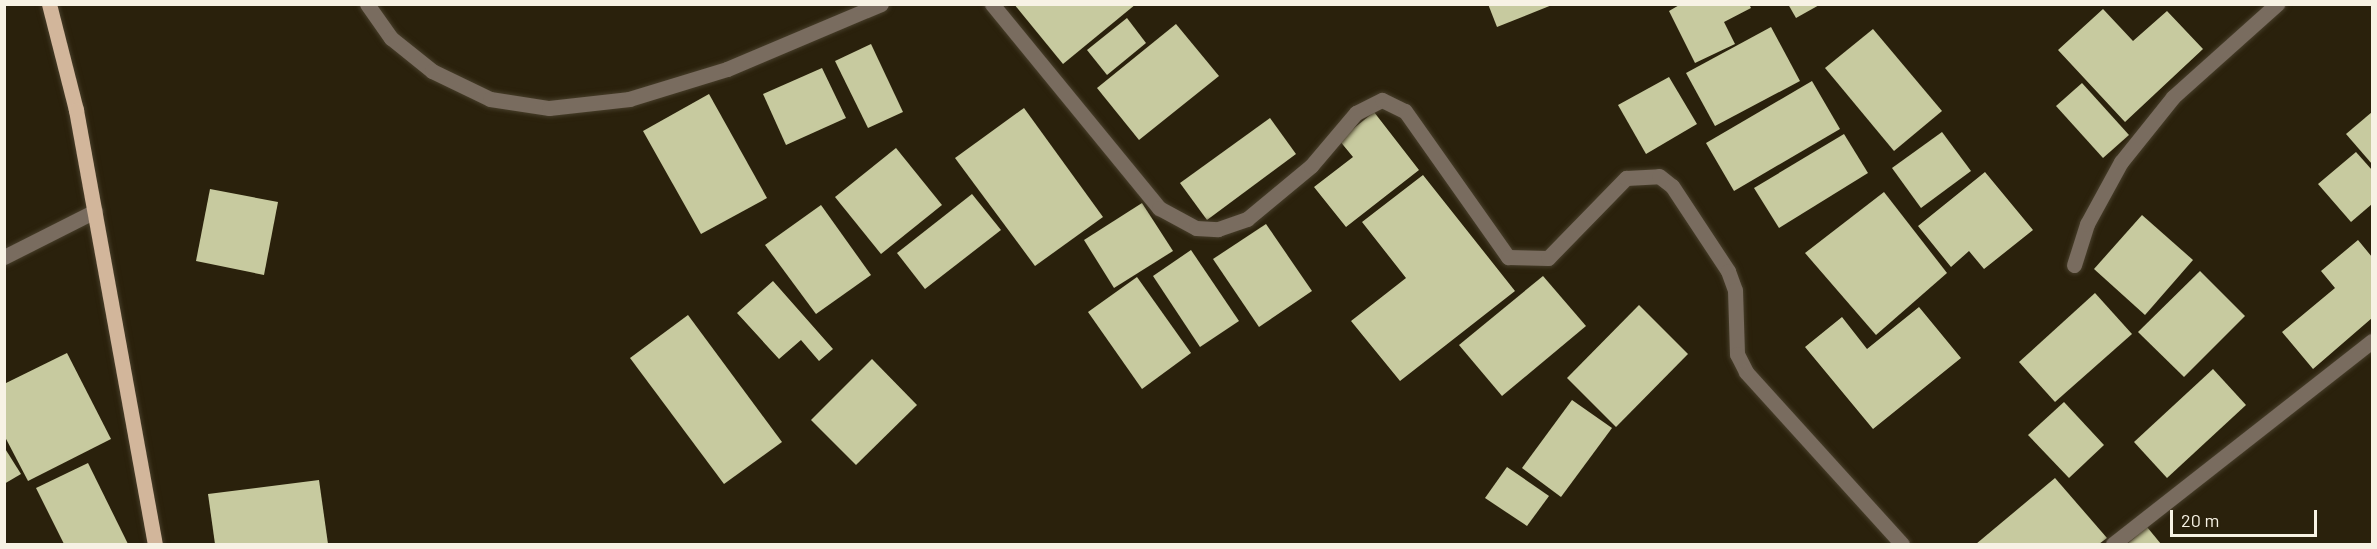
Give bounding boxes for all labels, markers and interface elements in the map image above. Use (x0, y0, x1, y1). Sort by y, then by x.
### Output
scale bar (2173, 498, 2320, 536)
text: 20 m (2181, 509, 2219, 531)

